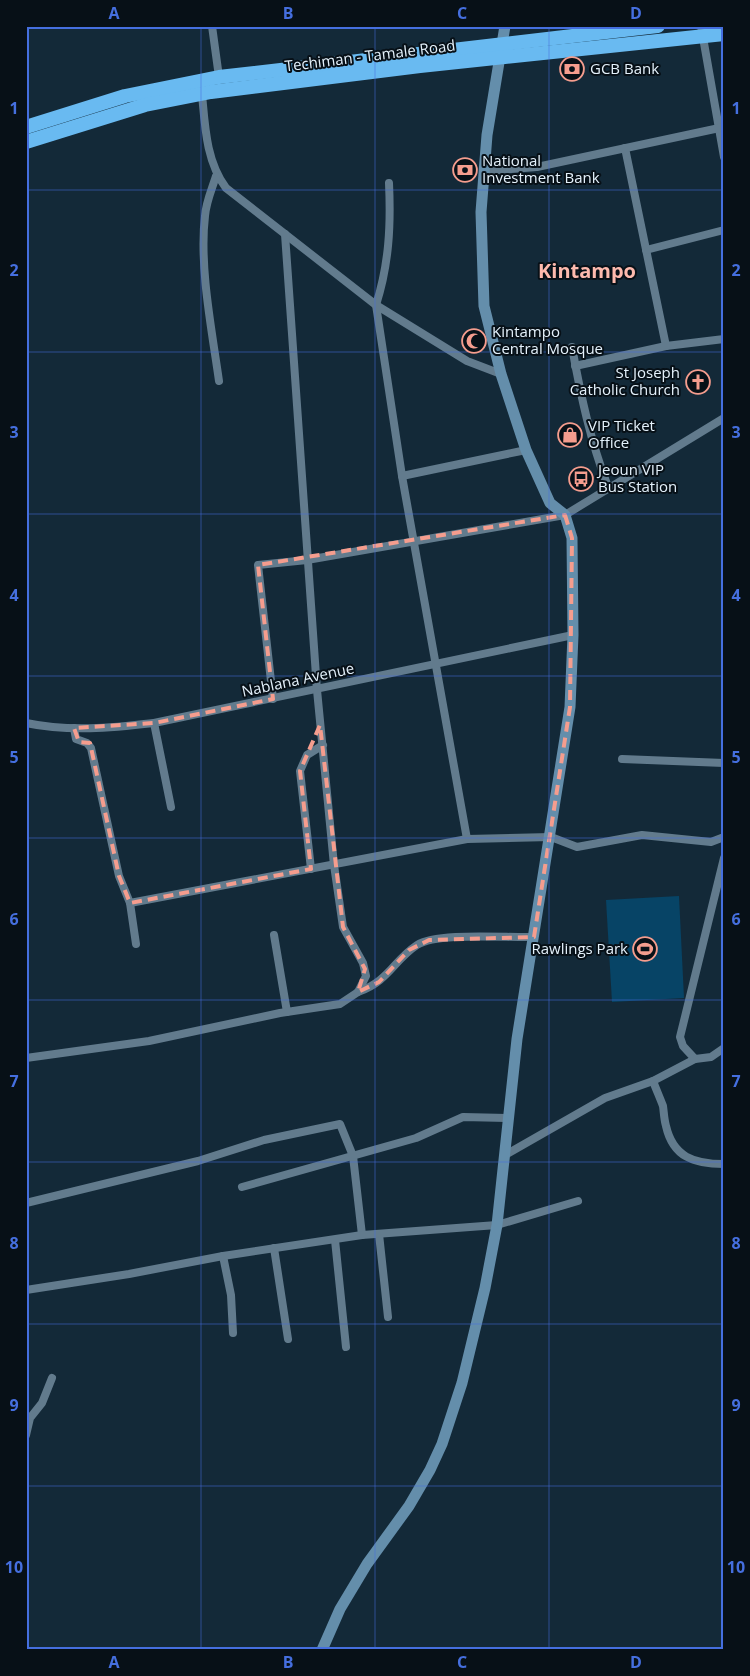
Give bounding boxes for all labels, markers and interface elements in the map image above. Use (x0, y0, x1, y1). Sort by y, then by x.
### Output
text: A (108, 2, 120, 24)
text: B (283, 2, 293, 24)
text: C (457, 2, 467, 24)
text: D (630, 2, 642, 24)
street label: Techiman - Tamale Road (283, 35, 456, 75)
bank icon: GCB Bank (559, 56, 585, 82)
place label: GCB Bank (590, 58, 659, 78)
text: 1 (9, 97, 19, 119)
text: 1 (731, 97, 741, 119)
place label: National Investment Bank (482, 150, 600, 187)
bank icon: National Investment Bank (452, 157, 478, 183)
district label: Kintampo (538, 257, 636, 284)
text: 2 (9, 259, 19, 281)
text: 2 (731, 259, 741, 281)
place label: Kintampo Central Mosque (492, 321, 603, 358)
mosque icon: Kintampo Central Mosque (461, 328, 487, 354)
place label: St Joseph Catholic Church (570, 362, 680, 399)
church icon: St Joseph Catholic Church (685, 369, 711, 395)
place label: VIP Ticket Office (588, 415, 655, 452)
text: 3 (9, 421, 19, 443)
text: 3 (731, 421, 741, 443)
shop icon: VIP Ticket Office (557, 422, 583, 448)
place label: Jeoun VIP Bus Station (596, 459, 677, 496)
bus stop icon: Jeoun VIP Bus Station (568, 466, 594, 492)
text: 4 (9, 584, 19, 606)
text: 4 (731, 584, 741, 606)
street label: Nablana Avenue (240, 657, 356, 701)
text: 5 (9, 746, 19, 768)
text: 5 (731, 746, 741, 768)
text: 6 (9, 908, 19, 930)
text: 6 (731, 908, 741, 930)
sports icon: Rawlings Park (632, 936, 658, 962)
place label: Rawlings Park (531, 938, 628, 958)
text: 7 (9, 1070, 19, 1092)
text: 7 (731, 1070, 741, 1092)
text: 8 (9, 1232, 19, 1254)
text: 8 (731, 1232, 741, 1254)
text: 9 (9, 1394, 19, 1416)
text: 9 (731, 1394, 741, 1416)
text: 10 (5, 1556, 23, 1578)
text: 10 (727, 1556, 745, 1578)
text: A (108, 1651, 120, 1673)
text: B (283, 1651, 293, 1673)
text: C (457, 1651, 467, 1673)
text: D (630, 1651, 642, 1673)

